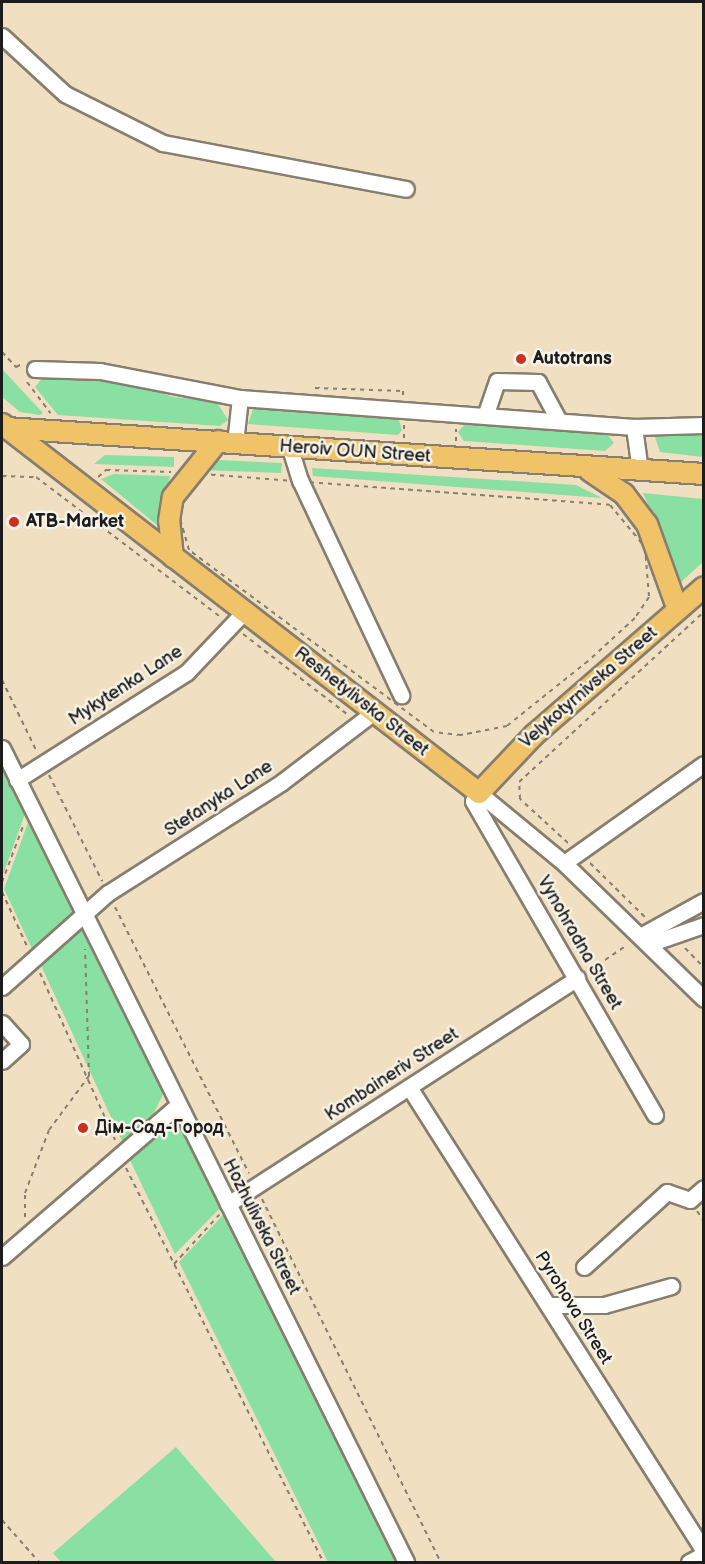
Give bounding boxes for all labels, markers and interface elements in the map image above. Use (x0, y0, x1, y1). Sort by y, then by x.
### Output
place label: Autotrans (533, 348, 612, 370)
marker: Autotrans (514, 352, 528, 366)
street label: Heroiv OUN Street (278, 436, 432, 468)
place label: ATB-Market (26, 511, 124, 533)
marker: ATB-Market (7, 515, 21, 529)
street label: Velykotyrnivska Street (516, 622, 662, 754)
street label: Mykytenka Lane (65, 641, 187, 731)
street label: Reshetylivska Street (289, 643, 433, 761)
street label: Stefanyka Lane (161, 756, 277, 842)
street label: Vynohradna Street (532, 872, 626, 1014)
street label: Kombaineriv Street (321, 1024, 463, 1126)
place label: Дім-Сад-Город (95, 1117, 223, 1139)
marker: Дім-Сад-Город (76, 1121, 90, 1135)
street label: Hozhulivska Street (217, 1155, 305, 1299)
street label: Pyrohova Street (530, 1247, 616, 1369)

